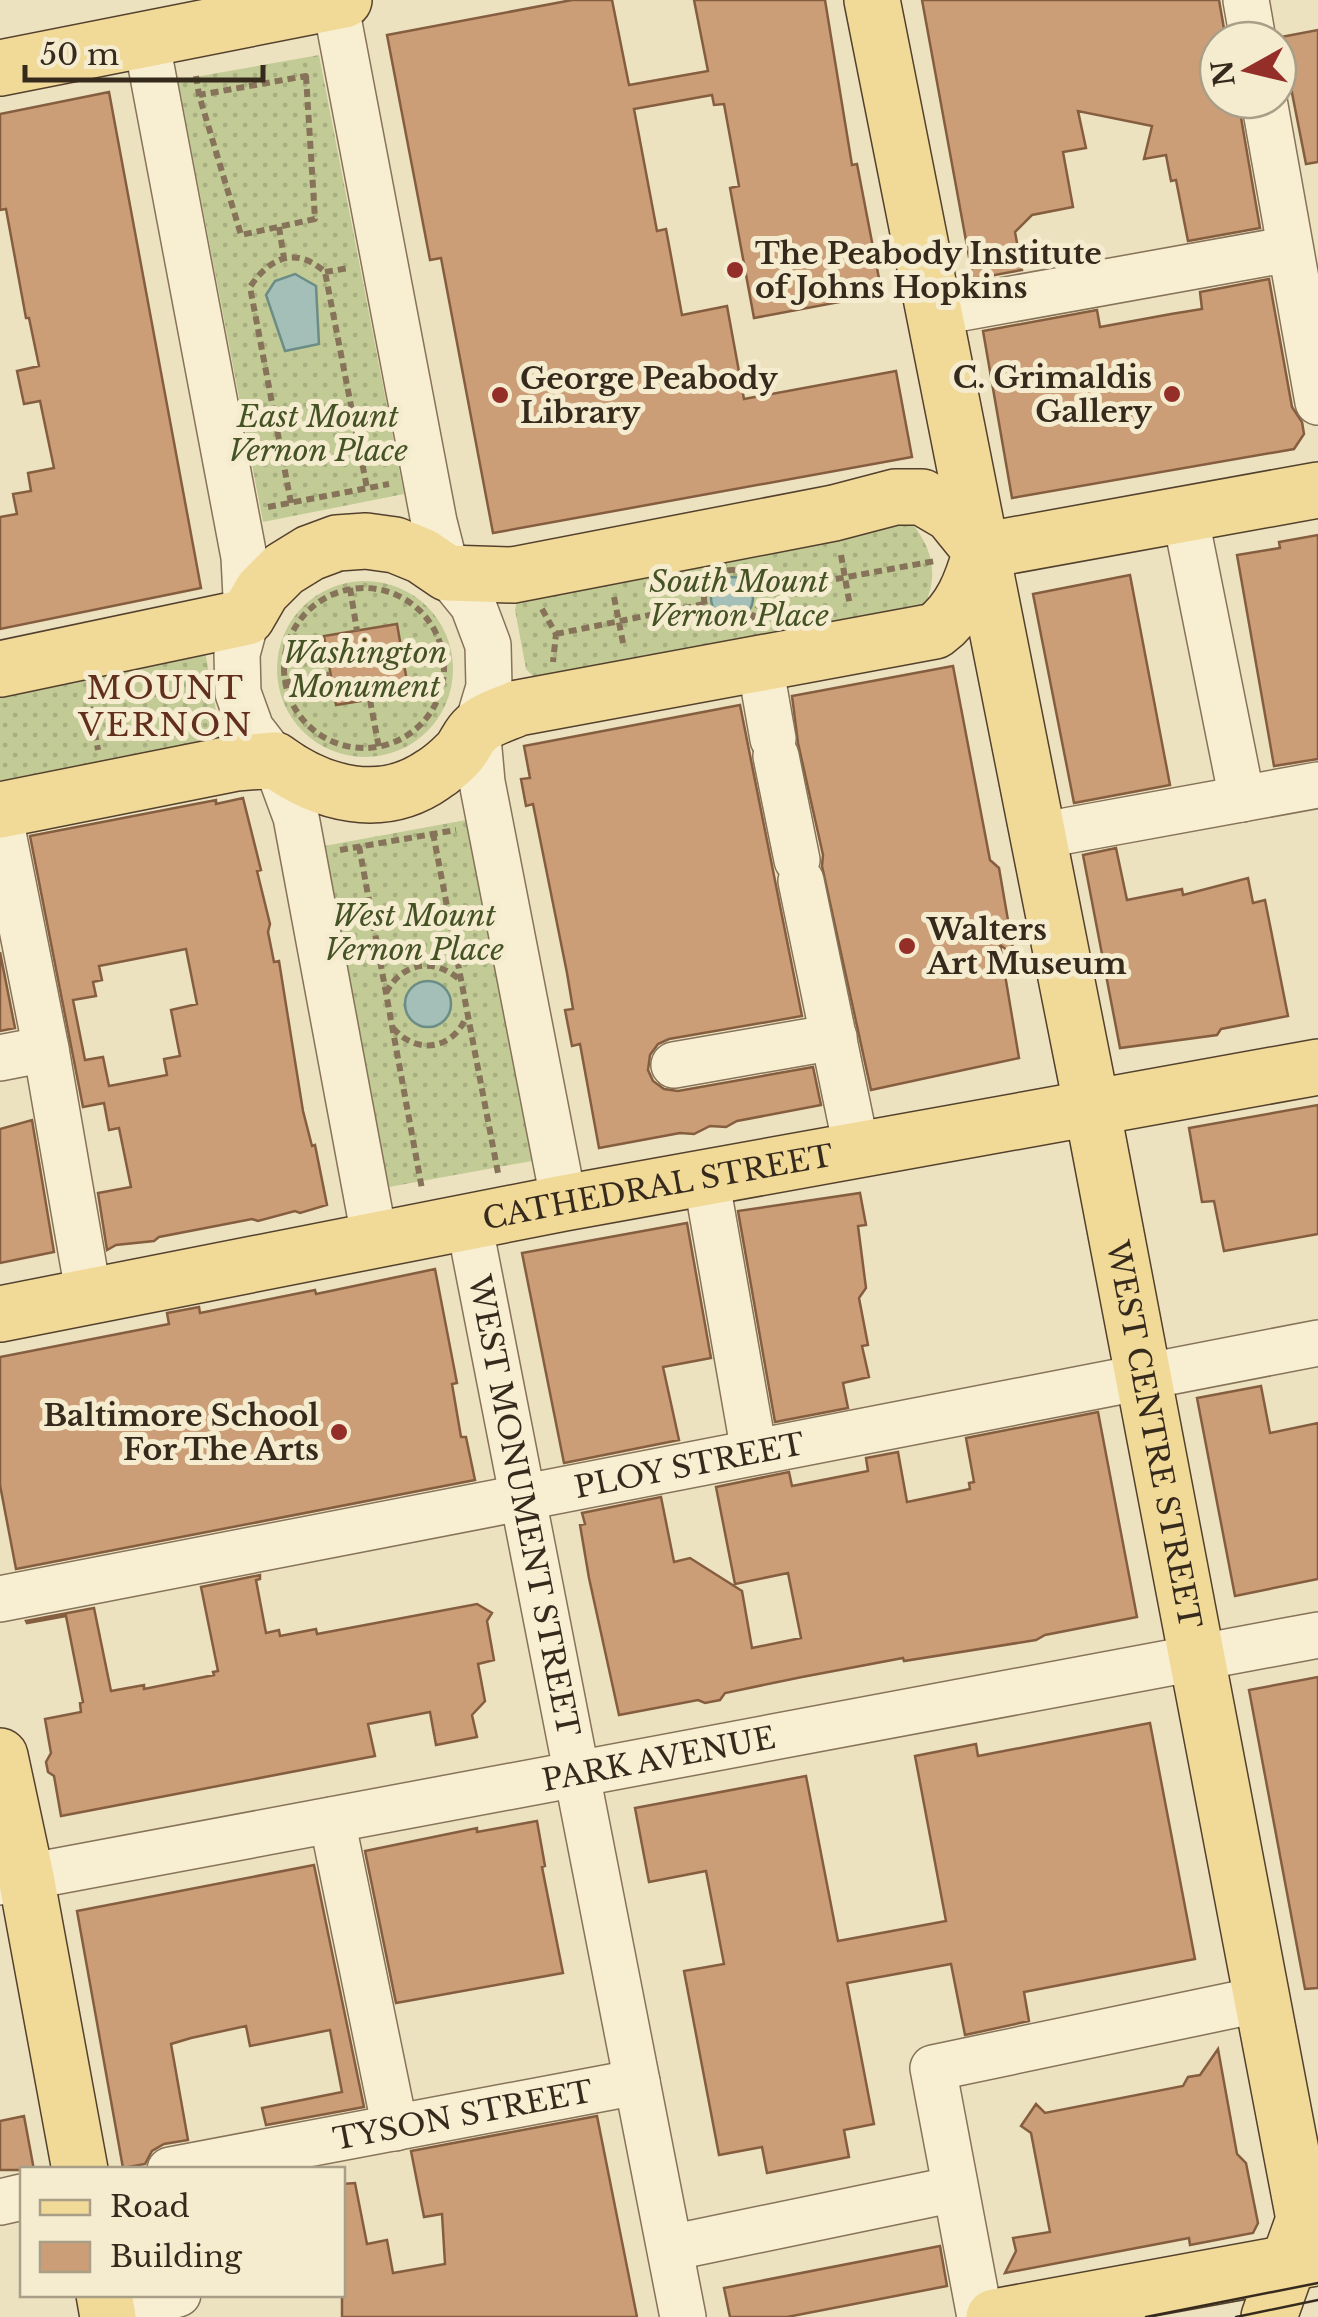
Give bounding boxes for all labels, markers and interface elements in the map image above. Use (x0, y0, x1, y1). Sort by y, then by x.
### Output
scale bar (25, 20, 262, 82)
north arrow (1198, 20, 1298, 120)
text: 50 m (40, 36, 119, 73)
text: N (1205, 58, 1243, 89)
place label: The Peabody Institute of Johns Hopkins (755, 235, 1102, 306)
marker: The Peabody Institute of Johns Hopkins (724, 259, 746, 281)
place label: C. Grimaldis Gallery (953, 359, 1153, 430)
place label: George Peabody Library (520, 360, 778, 431)
marker: C. Grimaldis Gallery (1161, 383, 1183, 405)
marker: George Peabody Library (489, 384, 511, 406)
park label: East Mount Vernon Place (228, 398, 408, 469)
park label: South Mount Vernon Place (649, 563, 829, 634)
park label: Washington Monument (283, 634, 447, 705)
district label: MOUNT VERNON (77, 668, 254, 745)
park label: West Mount Vernon Place (324, 897, 504, 968)
place label: Walters Art Museum (926, 911, 1127, 982)
marker: Walters Art Museum (896, 935, 918, 957)
street label: CATHEDRAL STREET (479, 1136, 836, 1237)
street label: WEST CENTRE STREET (1099, 1237, 1209, 1631)
street label: WEST MONUMENT STREET (461, 1271, 587, 1739)
place label: Baltimore School For The Arts (43, 1397, 319, 1468)
marker: Baltimore School For The Arts (328, 1421, 350, 1443)
street label: PLOY STREET (571, 1425, 807, 1506)
street label: PARK AVENUE (539, 1719, 778, 1799)
street label: TYSON STREET (330, 2072, 596, 2157)
legend (20, 2167, 345, 2297)
text: Road (110, 2188, 190, 2225)
text: Building (110, 2238, 243, 2275)

